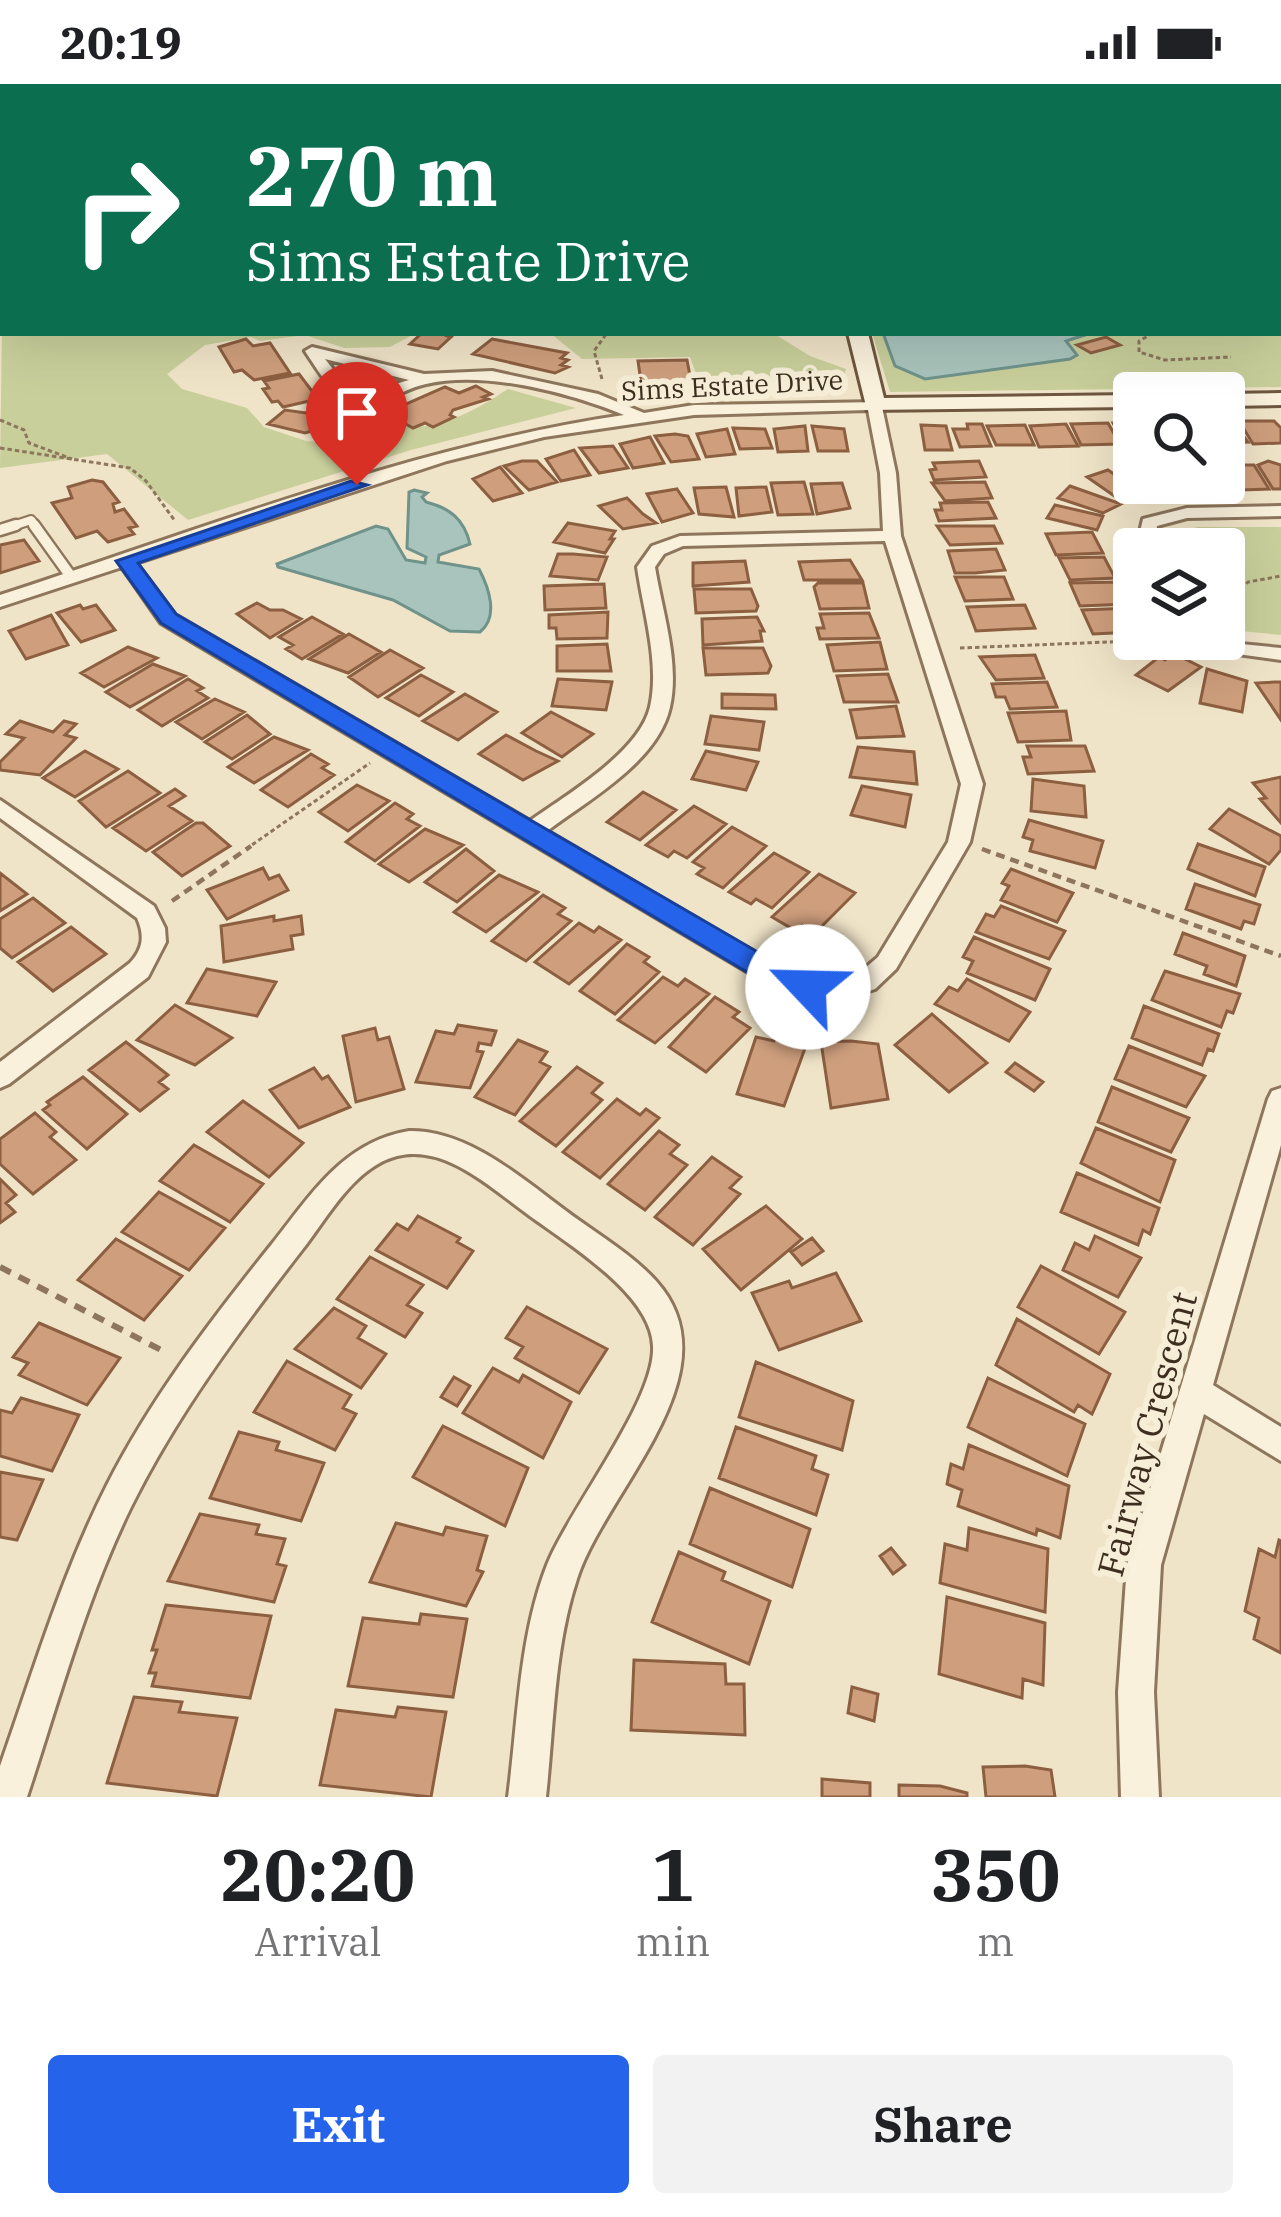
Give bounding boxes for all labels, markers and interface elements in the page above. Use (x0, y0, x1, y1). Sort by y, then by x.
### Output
text: 20:19 (60, 13, 182, 71)
text: 270 m (246, 120, 498, 229)
icon: right (48, 132, 204, 288)
text: Sims Estate Drive (246, 226, 691, 296)
street label: Sims Estate Drive (620, 361, 844, 408)
pin (306, 362, 408, 485)
map controls (1113, 372, 1245, 660)
button: search (1113, 372, 1245, 504)
icon: arrive (324, 380, 390, 446)
button: layers (1113, 528, 1245, 660)
position arrow (745, 924, 871, 1050)
street label: Fairway Crescent (1086, 1286, 1207, 1581)
text: 20:20 (221, 1827, 415, 1921)
text: 1 (651, 1827, 695, 1921)
text: 350 (931, 1827, 1060, 1921)
text: Arrival (254, 1916, 381, 1967)
text: min (636, 1916, 710, 1967)
text: m (977, 1916, 1014, 1967)
button: Exit (48, 2055, 629, 2193)
button: Share (653, 2055, 1233, 2193)

